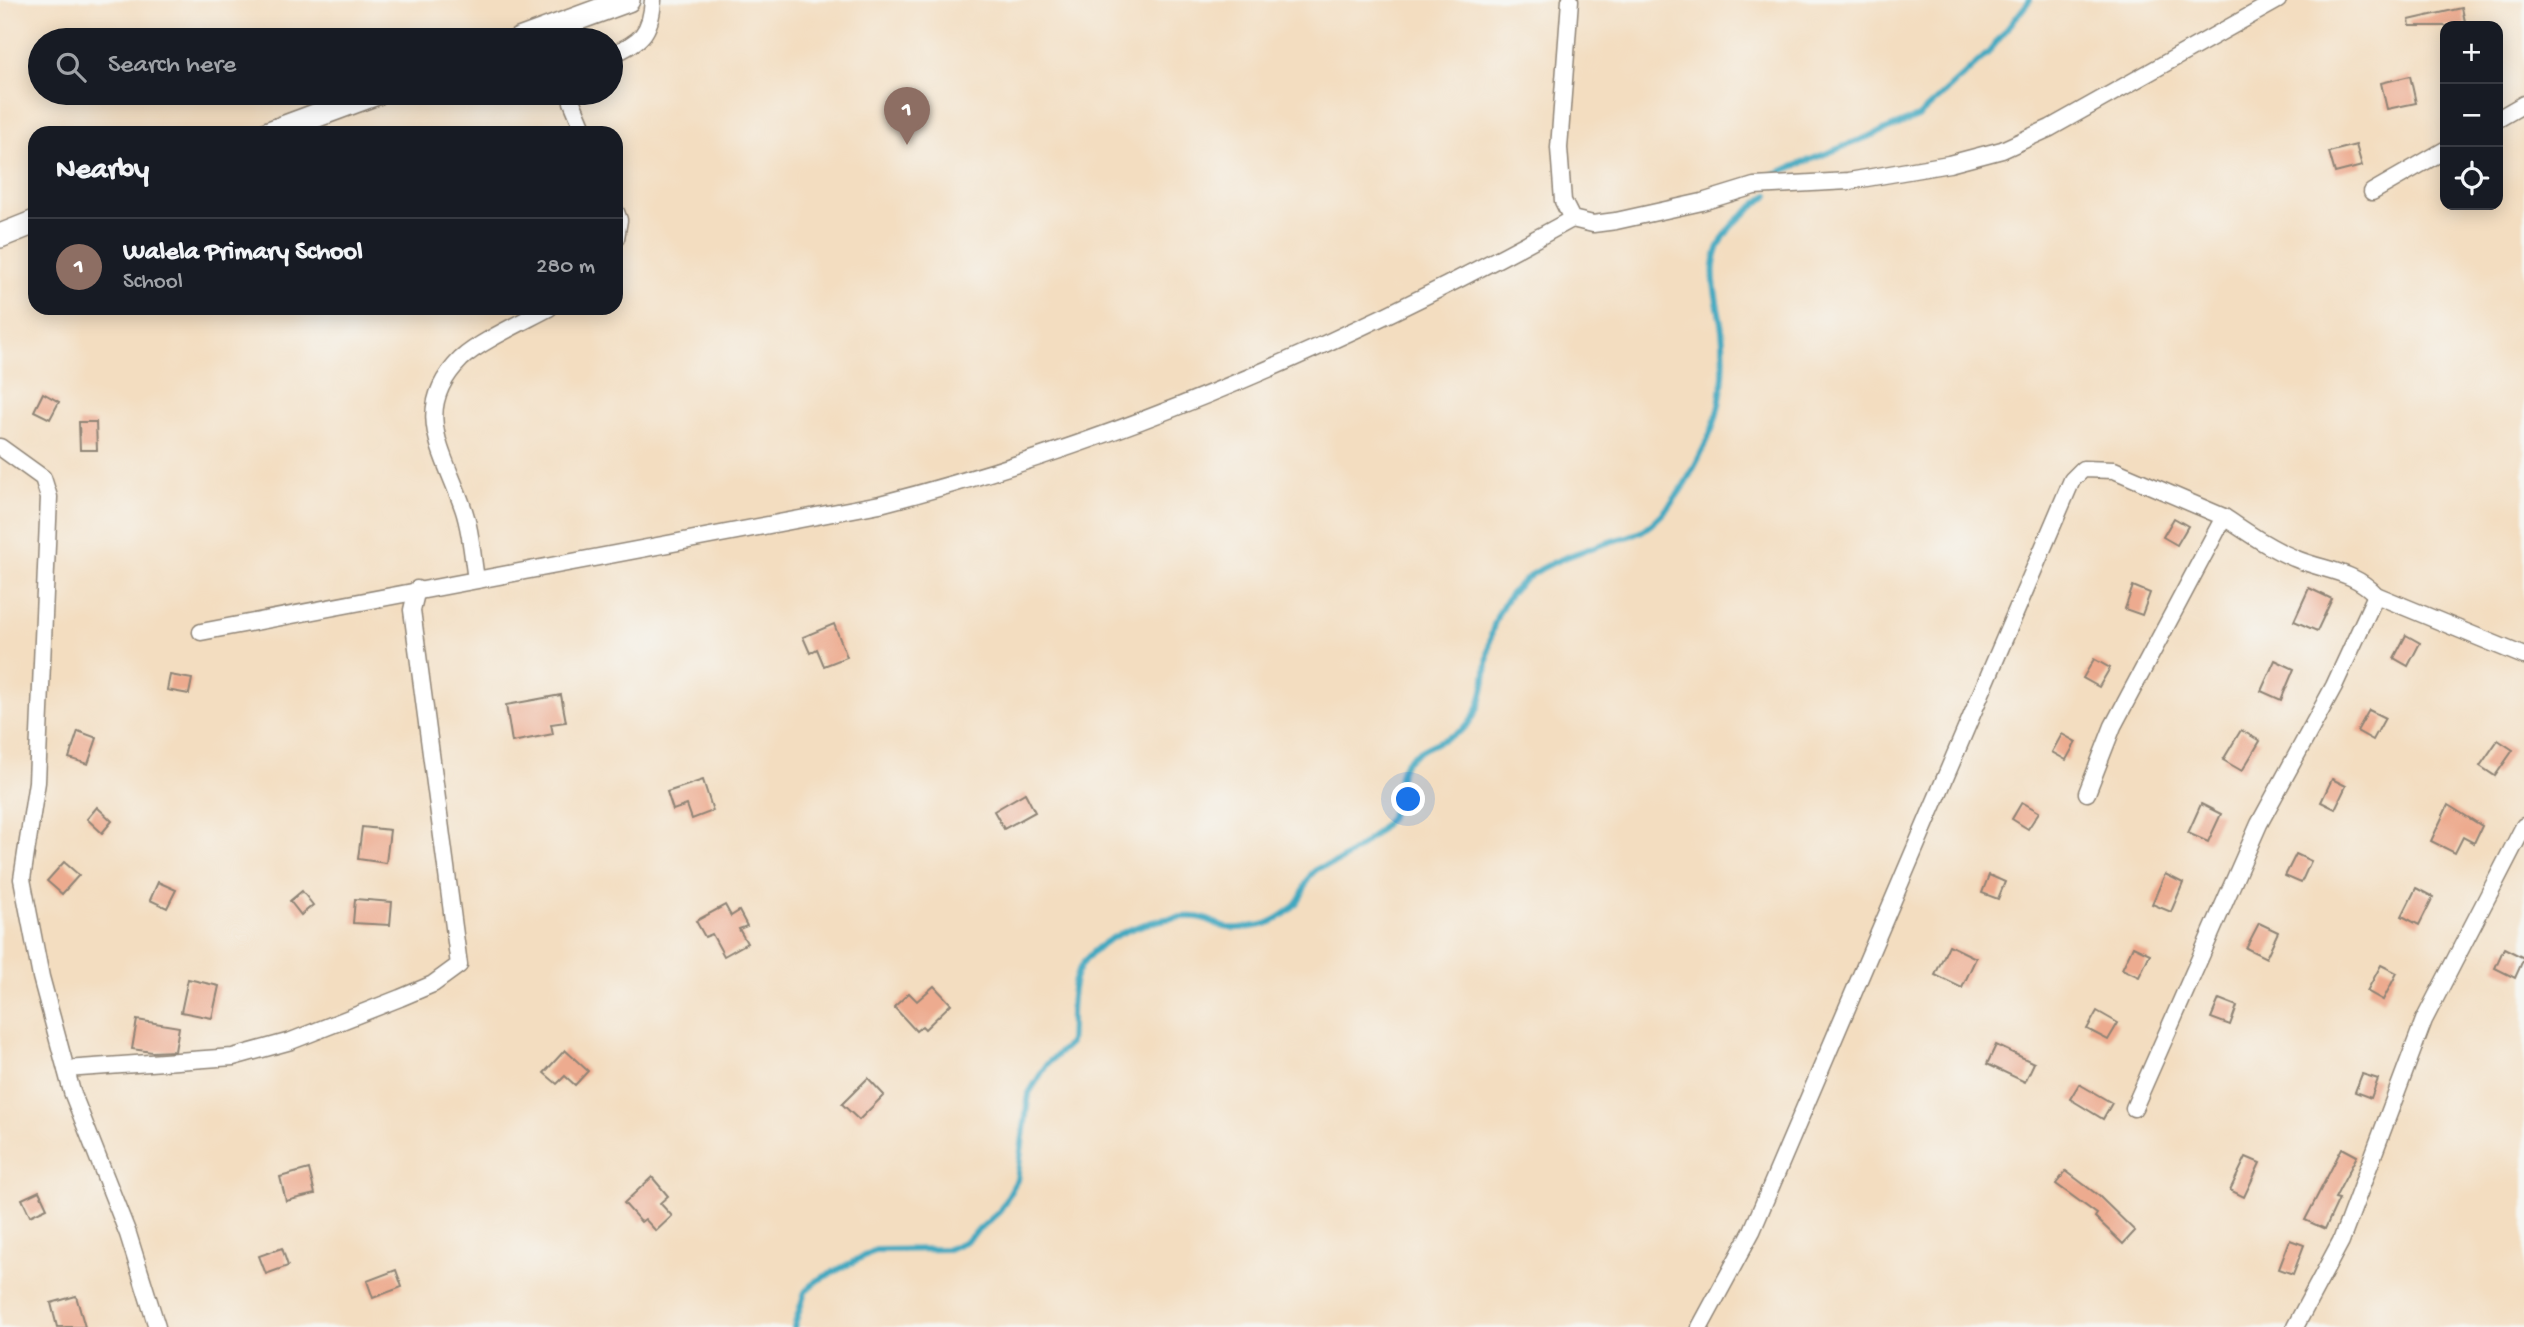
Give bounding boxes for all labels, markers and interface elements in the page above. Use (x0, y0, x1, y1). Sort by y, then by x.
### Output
map controls (2440, 21, 2503, 210)
button: + (2440, 21, 2503, 84)
search box (28, 28, 623, 105)
icon: search (52, 48, 90, 86)
text: Search here (108, 51, 236, 82)
button: − (2440, 84, 2503, 147)
pin: 1 (884, 87, 930, 145)
button: locate (2440, 147, 2503, 210)
text: Nearby (56, 154, 149, 189)
text: Walela Primary School (123, 238, 363, 269)
text: 1 (74, 254, 84, 281)
text: 280 m (536, 254, 595, 281)
text: School (123, 269, 183, 296)
your location (1391, 782, 1425, 816)

